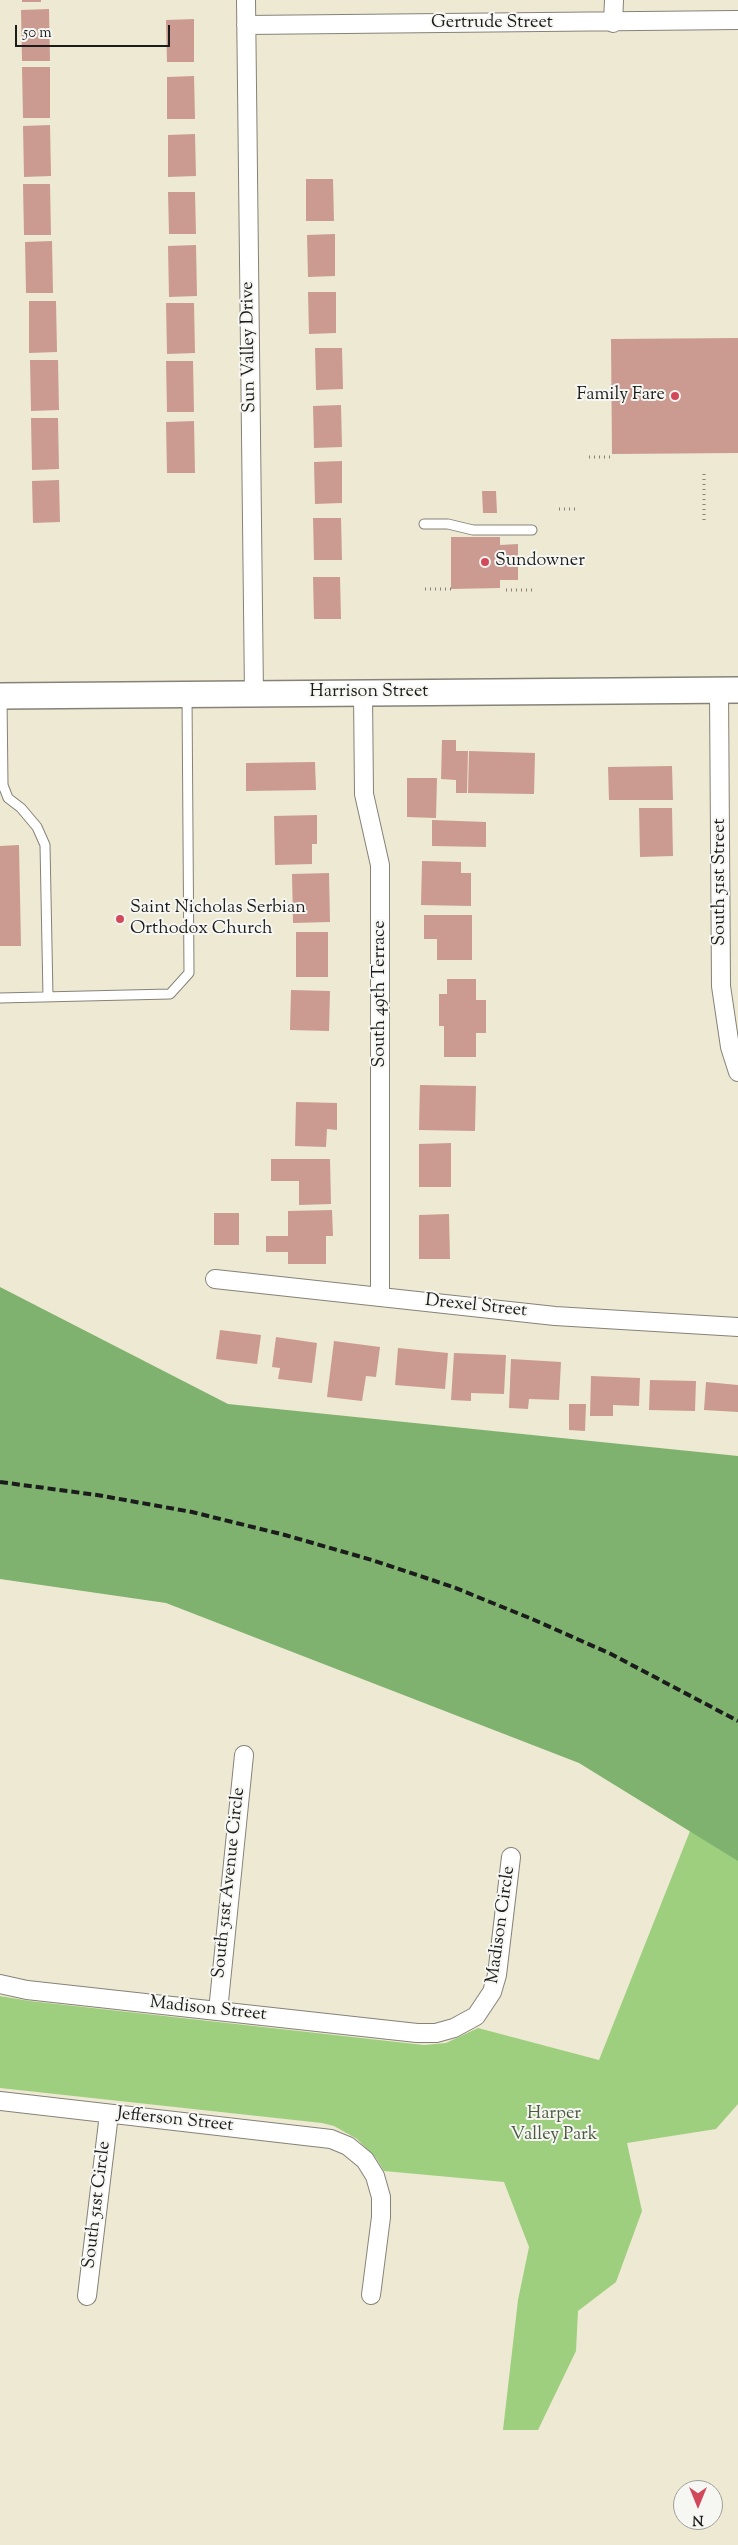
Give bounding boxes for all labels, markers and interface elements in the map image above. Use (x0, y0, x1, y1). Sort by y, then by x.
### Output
street label: Gertrude Street (431, 13, 553, 35)
scale bar (18, 15, 172, 47)
text: 50 m (23, 23, 52, 44)
street label: Sun Valley Drive (238, 281, 262, 413)
place label: Family Fare (576, 385, 665, 407)
marker: Family Fare (669, 390, 681, 402)
place label: Sundowner (495, 551, 585, 573)
marker: Sundowner (479, 556, 491, 568)
street label: Harrison Street (310, 682, 428, 704)
street label: South 51st Street (710, 818, 732, 946)
place label: Saint Nicholas Serbian Orthodox Church (130, 898, 306, 941)
marker: Saint Nicholas Serbian Orthodox Church (114, 913, 126, 925)
street label: South 49th Terrace (370, 920, 392, 1068)
street label: Drexel Street (424, 1291, 528, 1323)
street label: South 51st Avenue Circle (209, 1786, 251, 1980)
street label: Madison Circle (483, 1865, 521, 1985)
street label: Madison Street (148, 1993, 268, 2027)
street label: Jefferson Street (116, 2104, 234, 2138)
park label: Harper Valley Park (511, 2104, 597, 2146)
street label: South 51st Circle (79, 2140, 117, 2270)
north arrow (673, 2480, 723, 2530)
text: N (692, 2509, 704, 2529)

